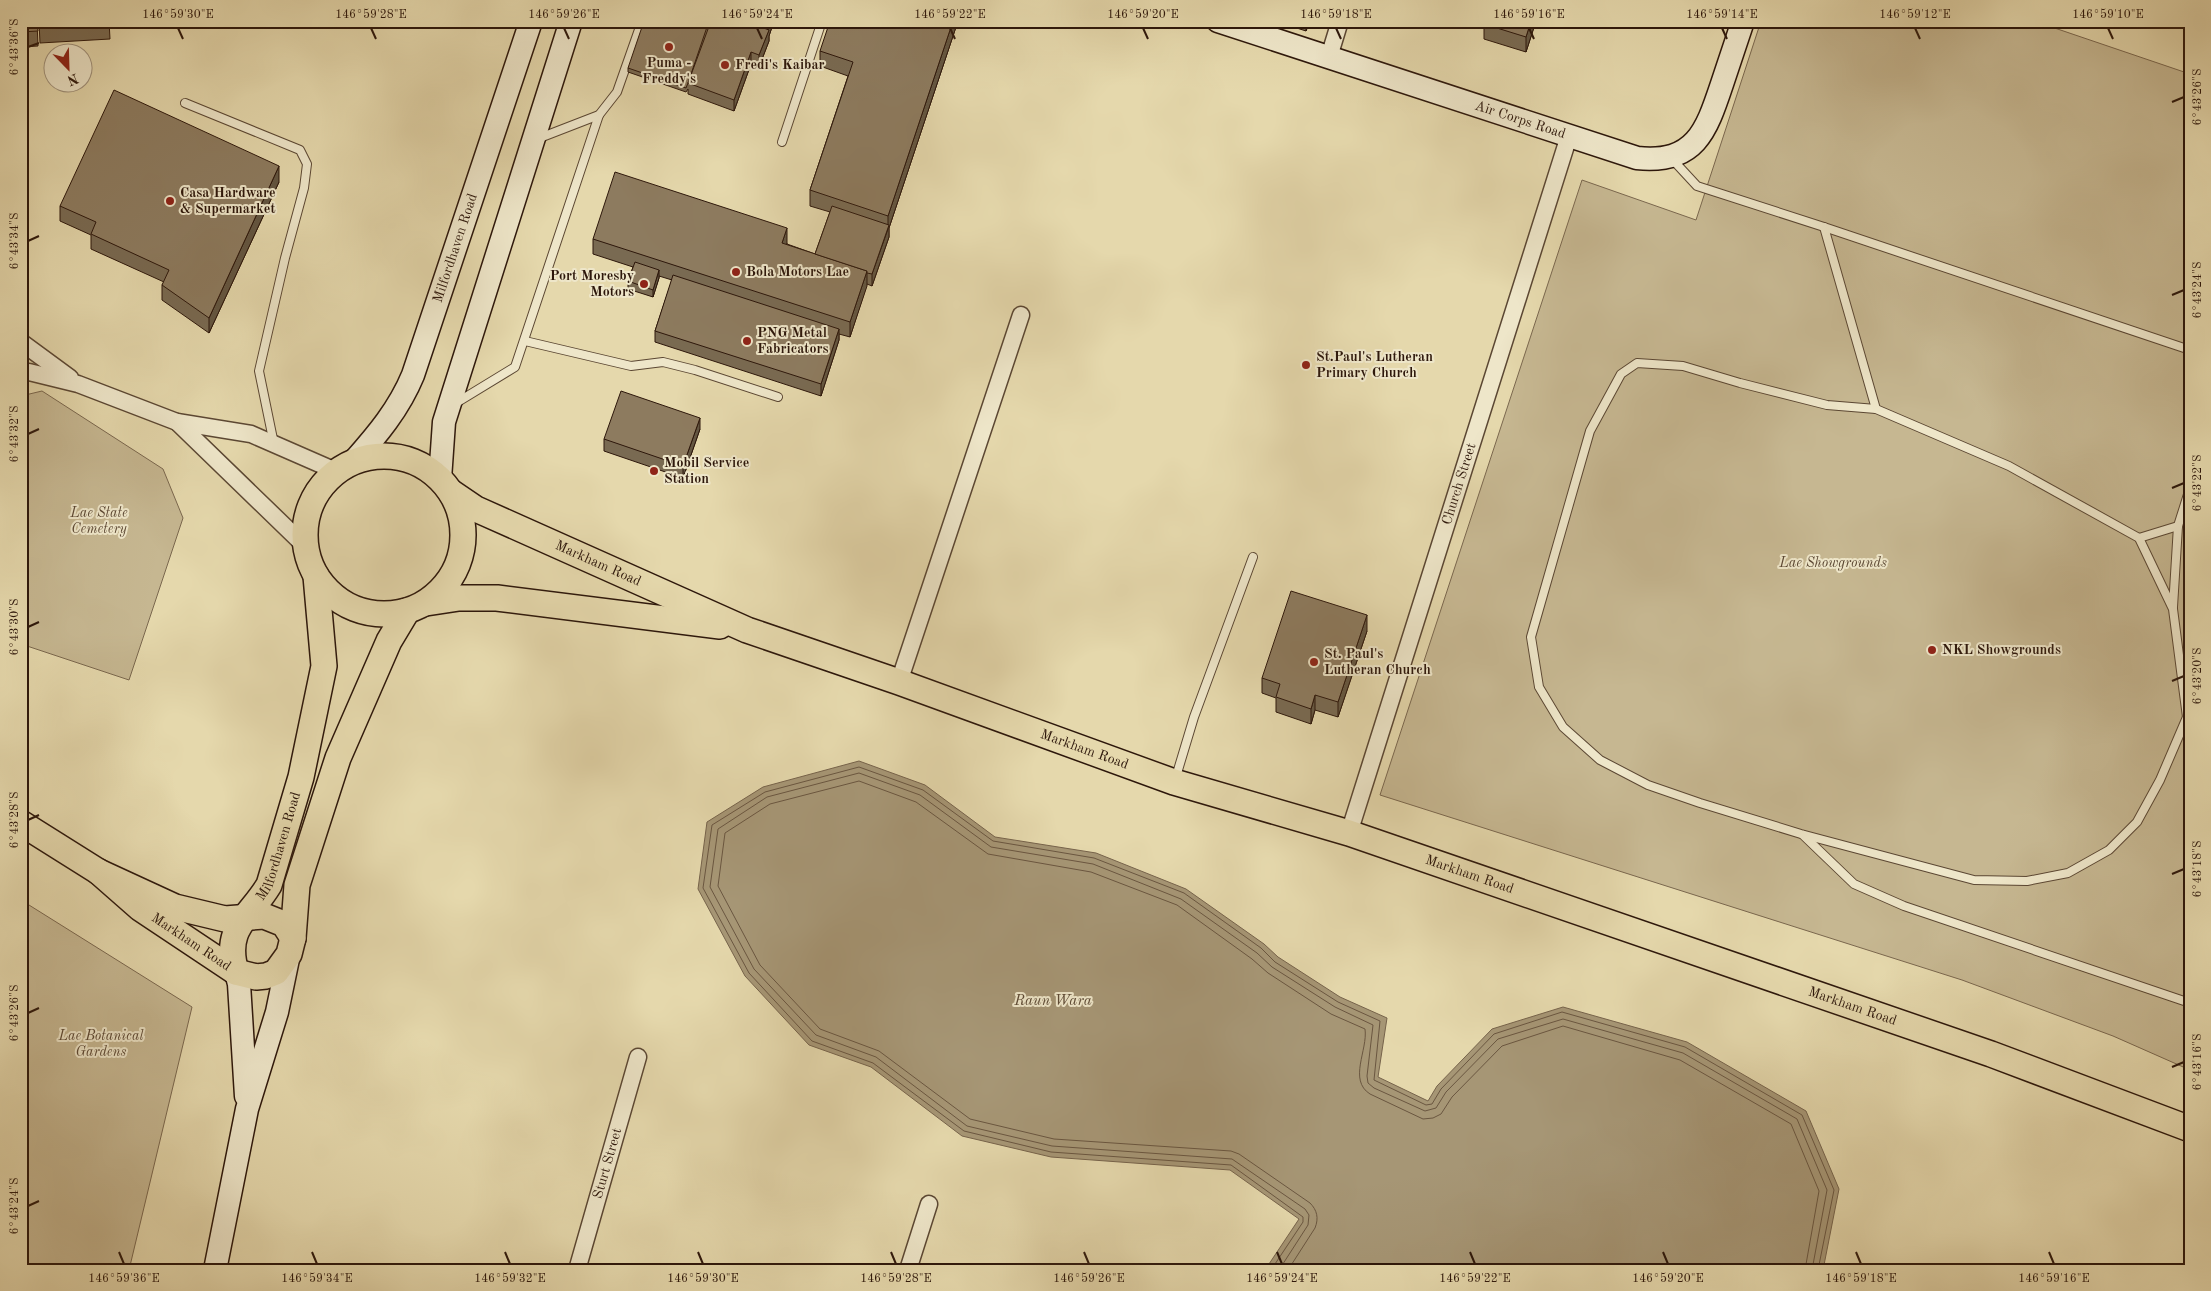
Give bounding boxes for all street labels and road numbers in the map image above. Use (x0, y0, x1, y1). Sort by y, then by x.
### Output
street label: Air Corps Road (1473, 98, 1567, 141)
street label: Milfordhaven Road (431, 192, 480, 304)
street label: Church Street (1440, 441, 1479, 527)
street label: Markham Road (553, 538, 643, 589)
street label: Markham Road (1039, 727, 1130, 772)
street label: Milfordhaven Road (254, 790, 303, 903)
street label: Markham Road (1423, 853, 1516, 896)
street label: Markham Road (149, 911, 233, 974)
street label: Markham Road (1806, 985, 1898, 1028)
street label: Sturt Street (591, 1126, 624, 1200)

